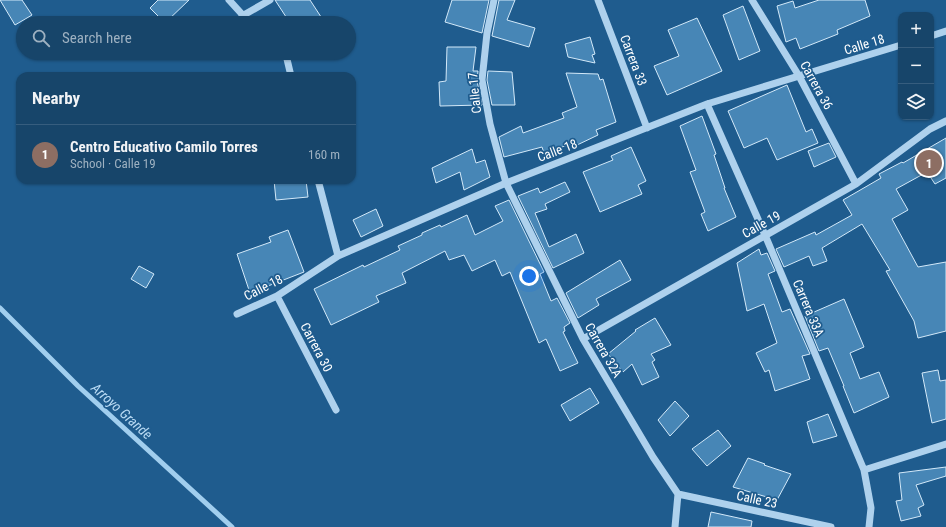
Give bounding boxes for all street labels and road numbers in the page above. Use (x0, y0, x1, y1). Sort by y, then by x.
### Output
street label: Calle 18 (842, 31, 886, 58)
street label: Carrera 33 (617, 33, 650, 88)
street label: Carrera 36 (797, 58, 836, 112)
street label: Calle 17 (465, 72, 484, 114)
street label: Calle 18 (535, 136, 579, 165)
street label: Calle 19 (739, 208, 783, 241)
street label: Calle 18 (241, 271, 285, 304)
street label: Carrera 33A (790, 277, 828, 340)
street label: Carrera 30 (297, 320, 336, 374)
street label: Carrera 32A (582, 320, 625, 381)
street label: Calle 23 (735, 488, 779, 511)

